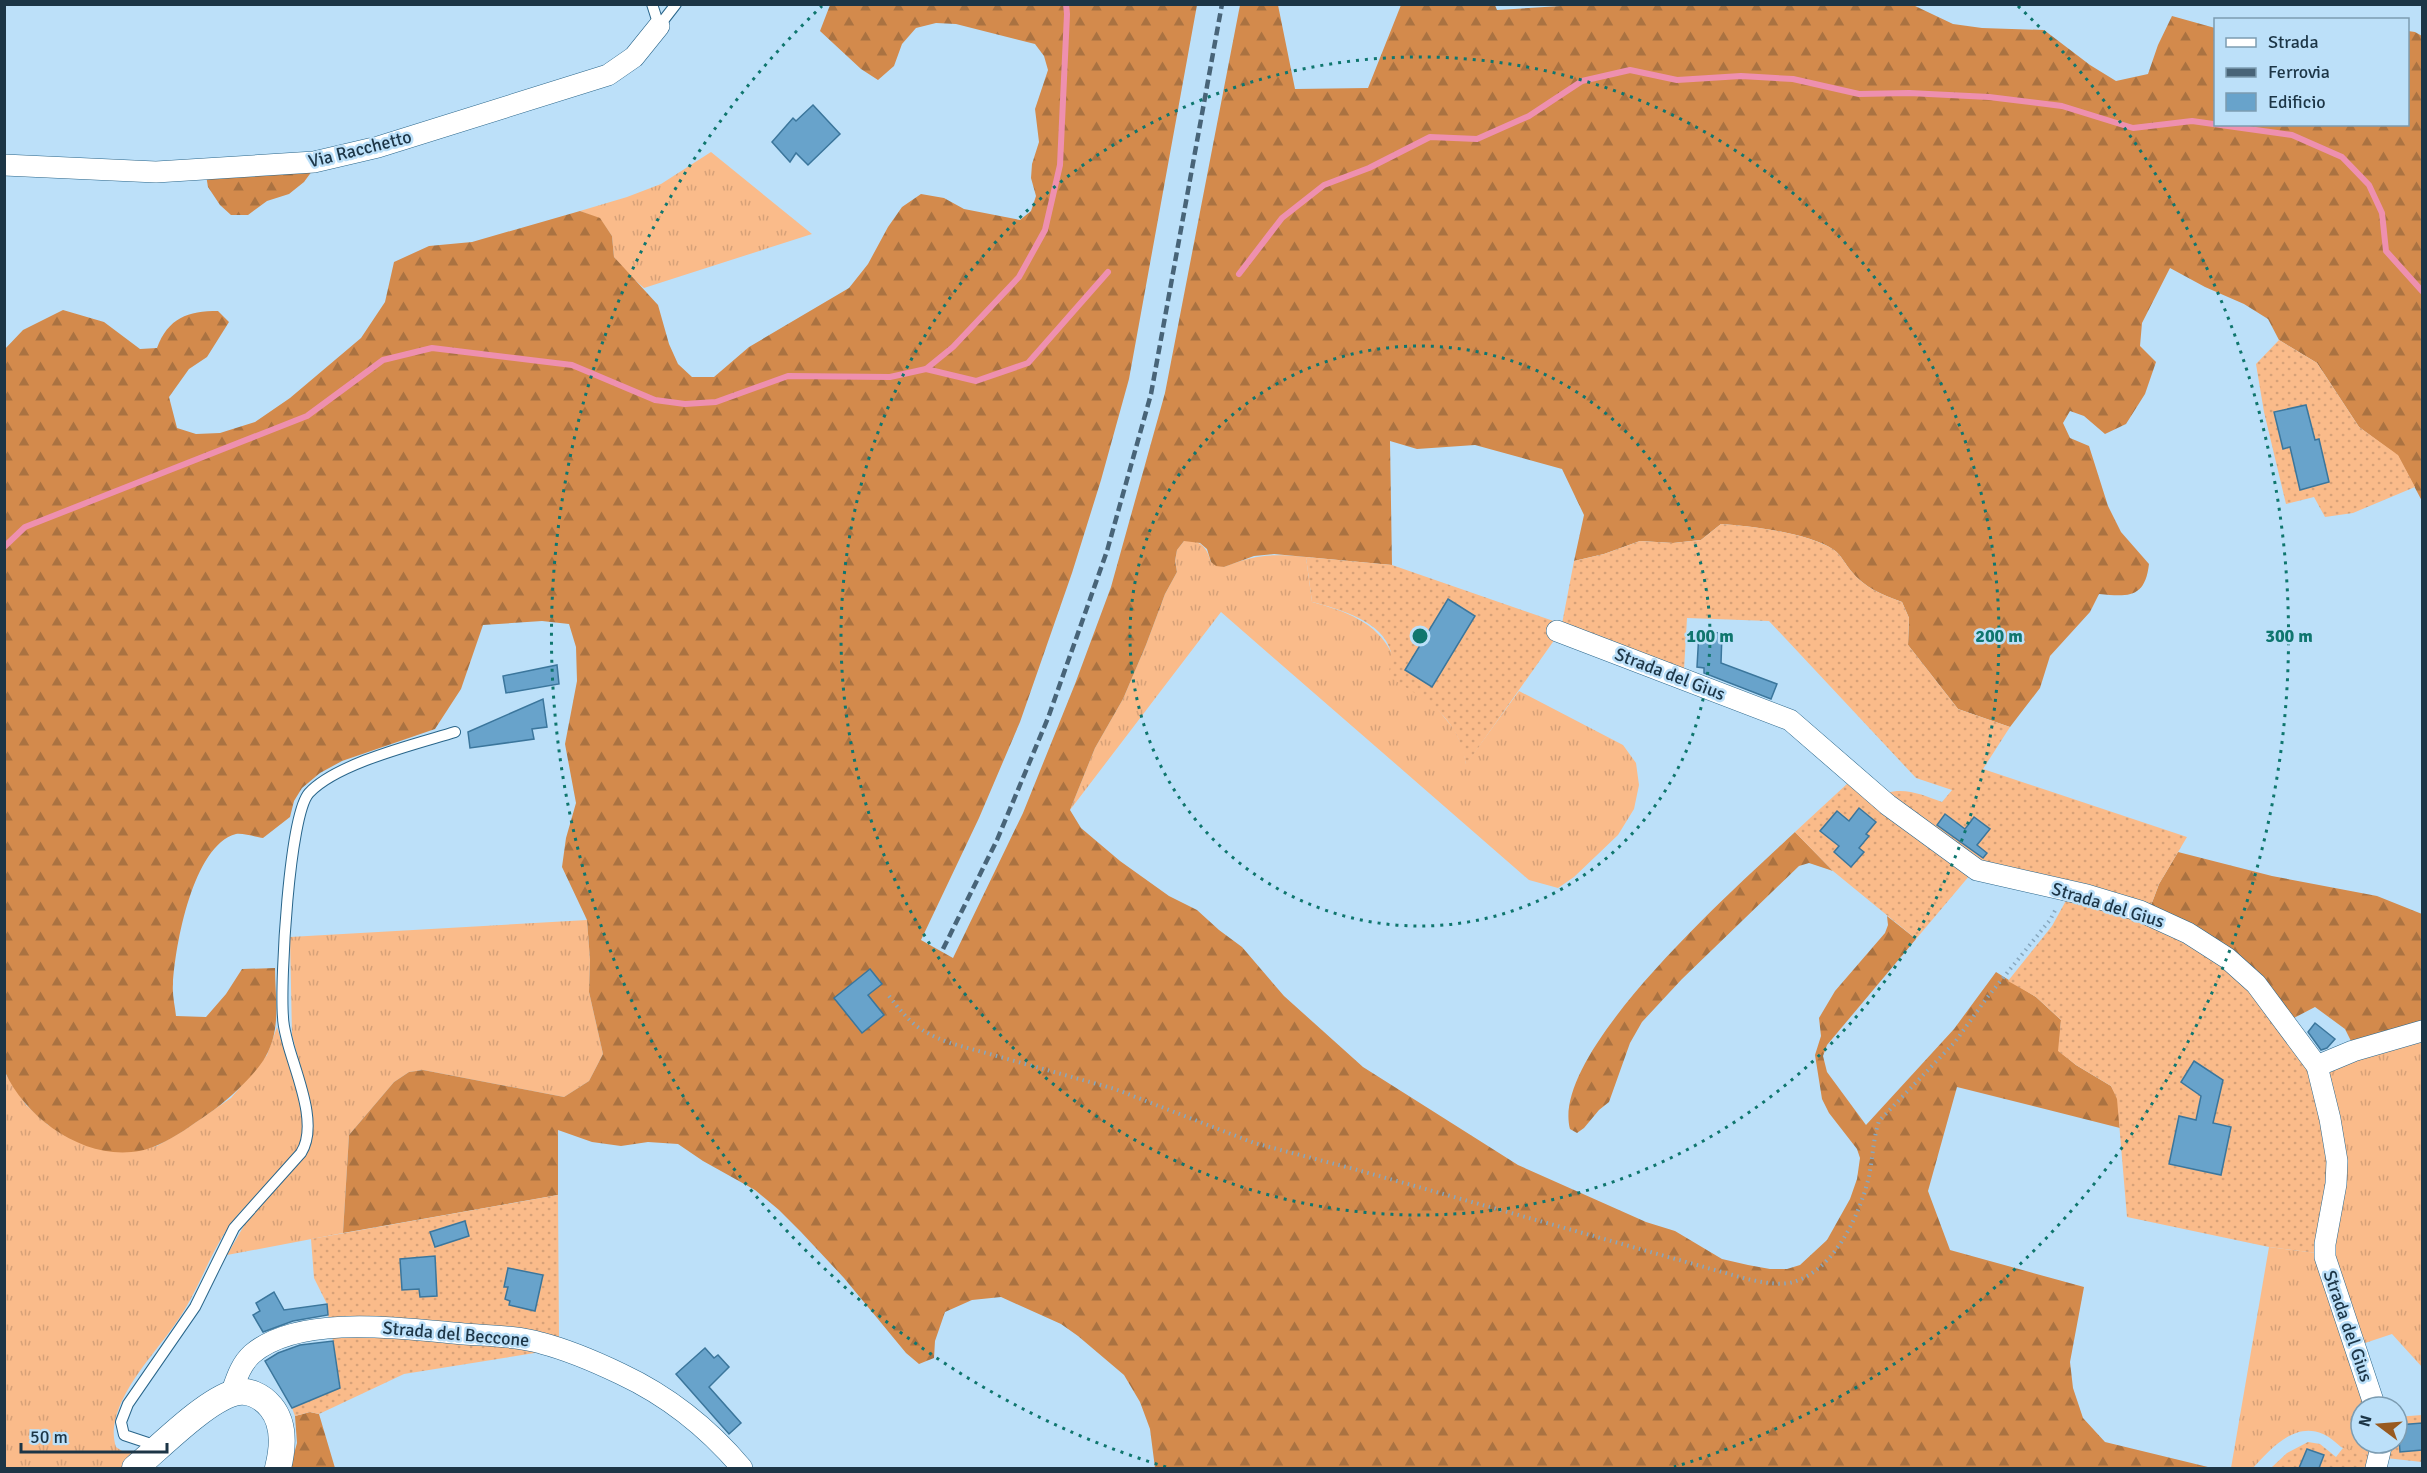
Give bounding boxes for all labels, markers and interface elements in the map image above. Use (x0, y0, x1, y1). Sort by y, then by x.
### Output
legend (2214, 18, 2409, 126)
text: Strada (2268, 31, 2319, 53)
text: Ferrovia (2268, 61, 2330, 83)
text: Edificio (2268, 91, 2326, 113)
street label: Via Racchetto (306, 126, 414, 172)
text: 100 m (1686, 625, 1734, 647)
text: 200 m (1975, 625, 2023, 647)
text: 300 m (2265, 625, 2313, 647)
centre of rings (1410, 626, 1430, 646)
street label: Strada del Gius (1612, 643, 1728, 705)
street label: Strada del Gius (2049, 877, 2167, 933)
street label: Strada del Gius (2319, 1267, 2377, 1385)
street label: Strada del Beccone (382, 1317, 530, 1351)
north arrow (2349, 1395, 2409, 1455)
text: N (2354, 1413, 2377, 1429)
scale bar (21, 1416, 166, 1454)
text: 50 m (30, 1426, 68, 1448)

